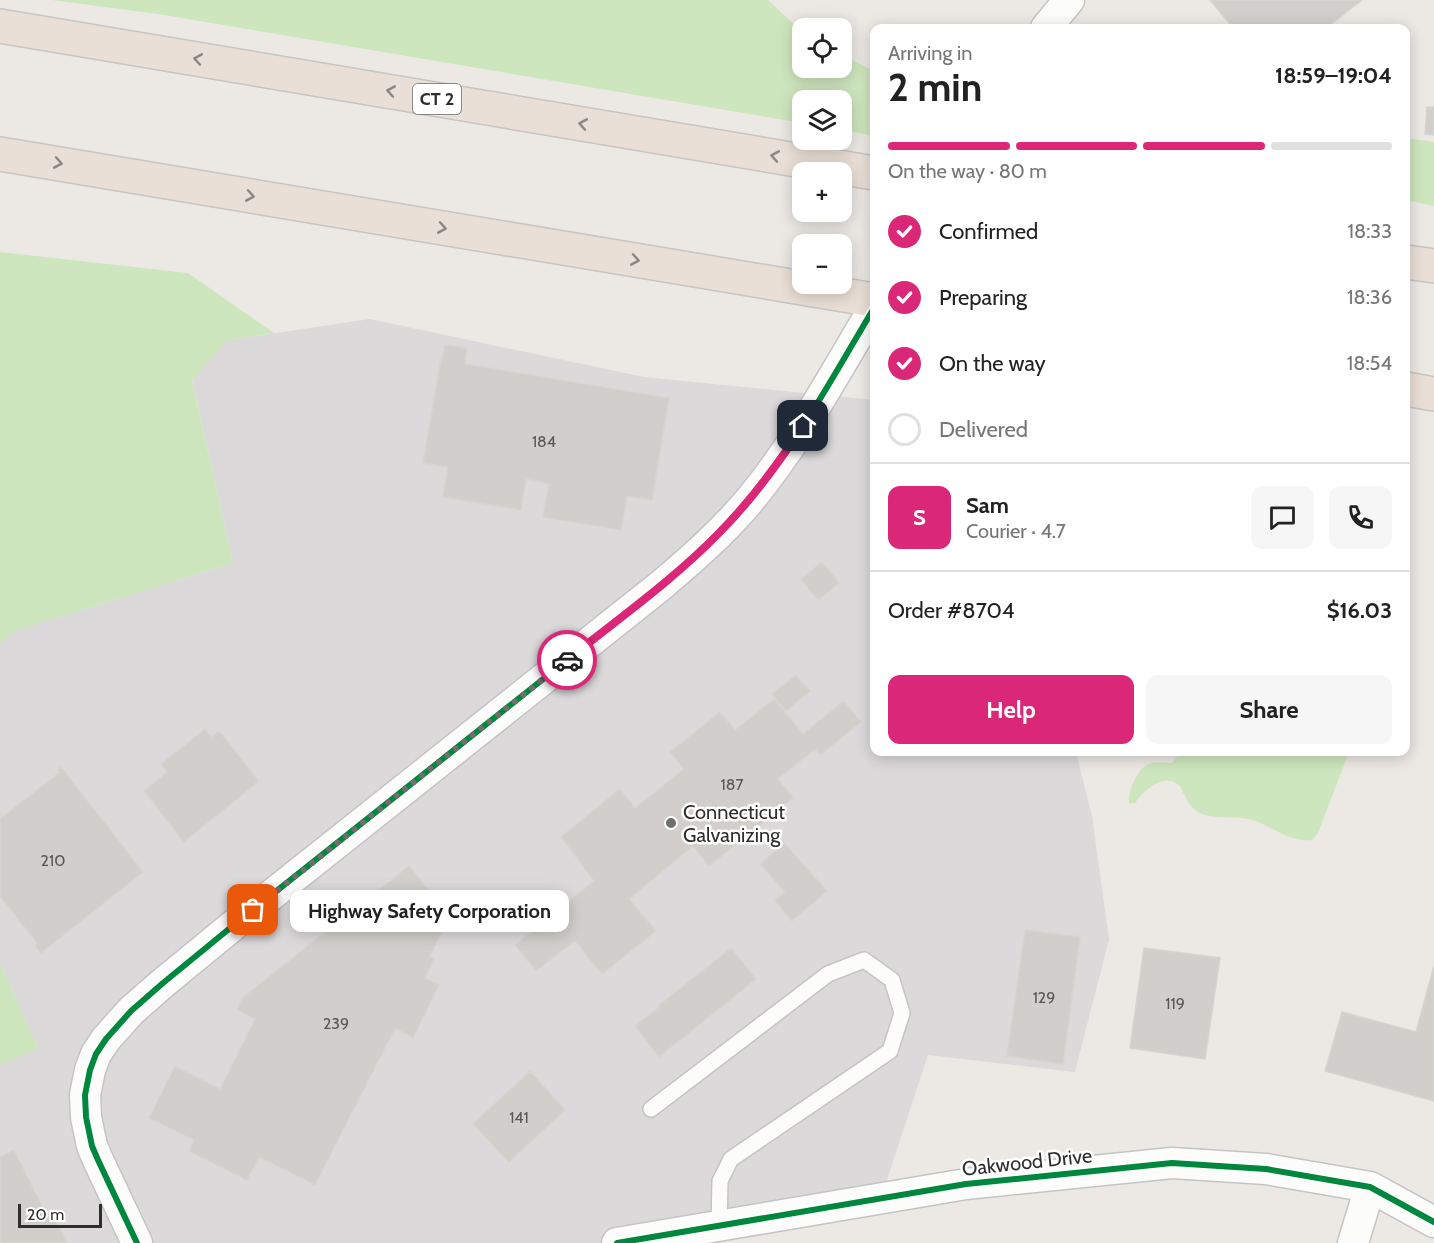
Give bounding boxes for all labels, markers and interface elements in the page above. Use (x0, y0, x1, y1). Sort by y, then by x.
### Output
map controls (792, 18, 852, 294)
button: locate (792, 18, 852, 78)
text: Arriving in (888, 41, 972, 65)
one-way arrow (194, 54, 203, 66)
text: 18:59–19:04 (1275, 62, 1392, 89)
text: 2 min (888, 63, 982, 111)
road number: CT 2 (413, 84, 461, 114)
one-way arrow (386, 86, 395, 98)
button: layers (792, 90, 852, 150)
one-way arrow (578, 118, 588, 130)
one-way arrow (771, 150, 781, 163)
one-way arrow (53, 157, 62, 169)
text: On the way · 80 m (888, 159, 1047, 183)
button: + (792, 162, 852, 222)
one-way arrow (245, 189, 255, 201)
icon: check (888, 215, 921, 248)
text: Confirmed (939, 218, 1038, 245)
text: 18:33 (1348, 219, 1392, 243)
one-way arrow (437, 221, 447, 234)
button: − (792, 234, 852, 294)
one-way arrow (629, 253, 639, 266)
icon: check (888, 281, 921, 314)
text: Preparing (939, 284, 1027, 311)
text: 18:36 (1347, 285, 1392, 309)
icon: check (888, 347, 921, 380)
text: On the way (939, 350, 1046, 377)
text: 18:54 (1347, 351, 1392, 375)
pin (777, 400, 828, 451)
icon: home (786, 409, 819, 442)
text: Delivered (939, 416, 1028, 443)
house number: 184 (532, 432, 556, 451)
button: chat (1251, 486, 1314, 549)
button: phone (1329, 486, 1392, 549)
text: Sam (966, 492, 1009, 519)
text: S (913, 504, 926, 531)
text: Courier · 4.7 (966, 519, 1066, 543)
text: Order #8704 (888, 597, 1015, 624)
text: $16.03 (1327, 597, 1392, 624)
courier (537, 630, 597, 690)
icon: car (551, 644, 584, 677)
button: Help (888, 675, 1134, 744)
button: Share (1146, 675, 1392, 744)
house number: 187 (721, 775, 743, 794)
place label: Connecticut Galvanizing (683, 800, 785, 847)
marker: Connecticut Galvanizing (664, 816, 678, 830)
house number: 210 (41, 851, 65, 870)
pin (227, 884, 278, 935)
callout: Highway Safety Corporation (289, 889, 568, 931)
icon: bag (236, 893, 269, 926)
text: Highway Safety Corporation (308, 899, 551, 923)
house number: 129 (1033, 988, 1055, 1007)
house number: 119 (1165, 994, 1185, 1013)
house number: 239 (323, 1014, 349, 1033)
house number: 141 (509, 1108, 529, 1127)
street label: Oakwood Drive (961, 1143, 1093, 1181)
scale bar (18, 1201, 102, 1228)
text: 20 m (27, 1205, 64, 1224)

